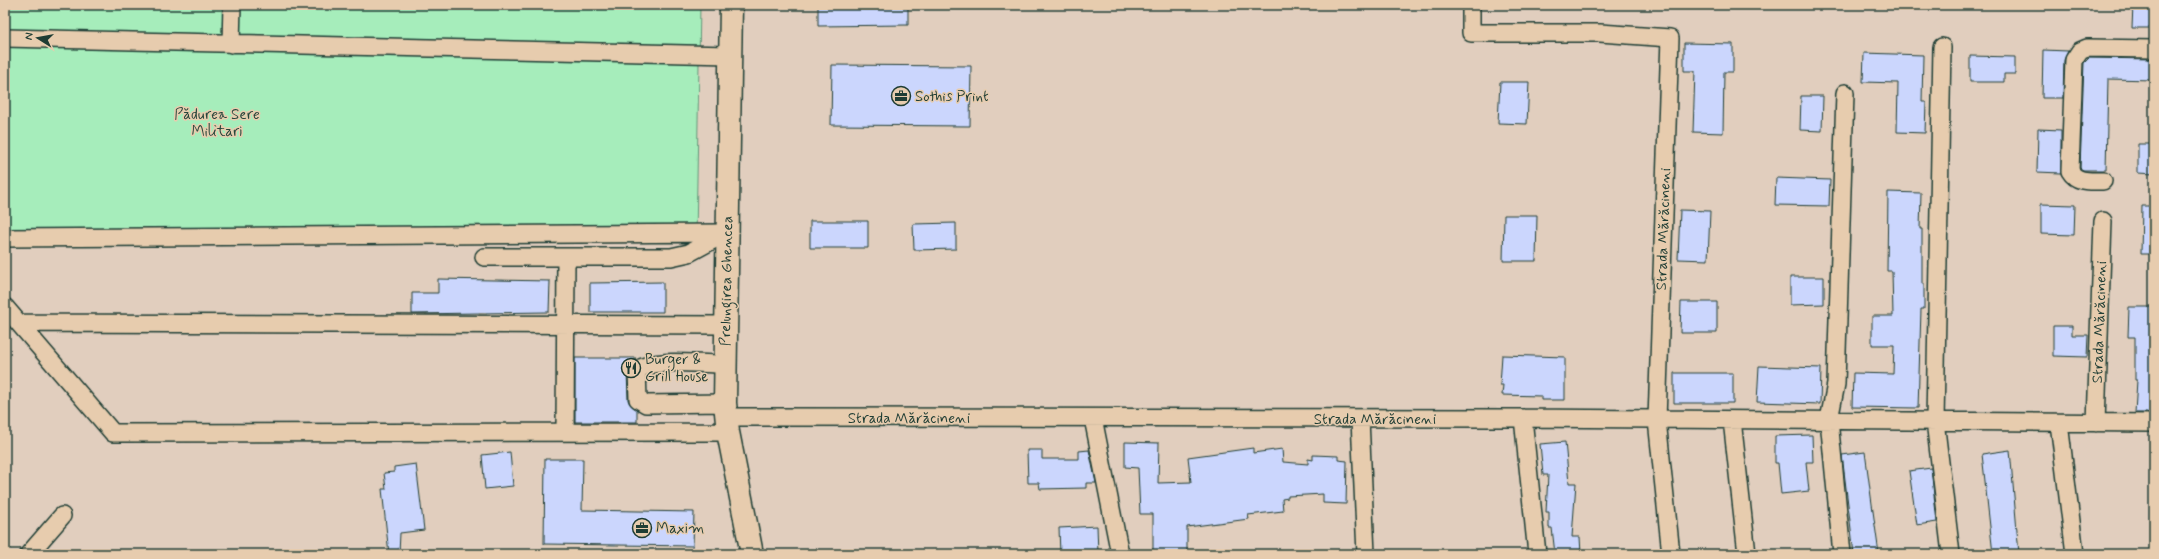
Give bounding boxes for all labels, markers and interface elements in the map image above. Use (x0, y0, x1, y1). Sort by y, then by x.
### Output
north arrow (18, 18, 58, 58)
text: N (22, 31, 37, 41)
office icon: Sothis Print (890, 85, 912, 107)
place label: Sothis Print (915, 87, 989, 107)
park label: Pădurea Sere Militari (174, 105, 260, 142)
street label: Strada Mărăcineni (1652, 167, 1676, 291)
street label: Prelungirea Ghencea (716, 216, 739, 346)
street label: Strada Mărăcineni (2088, 260, 2112, 384)
place label: Burger & Grill House (645, 350, 708, 387)
restaurant icon: Burger & Grill House (620, 357, 642, 379)
street label: Strada Mărăcineni (848, 409, 970, 429)
street label: Strada Mărăcineni (1314, 410, 1436, 430)
office icon: Maxim (631, 517, 653, 539)
place label: Maxim (656, 519, 704, 539)

